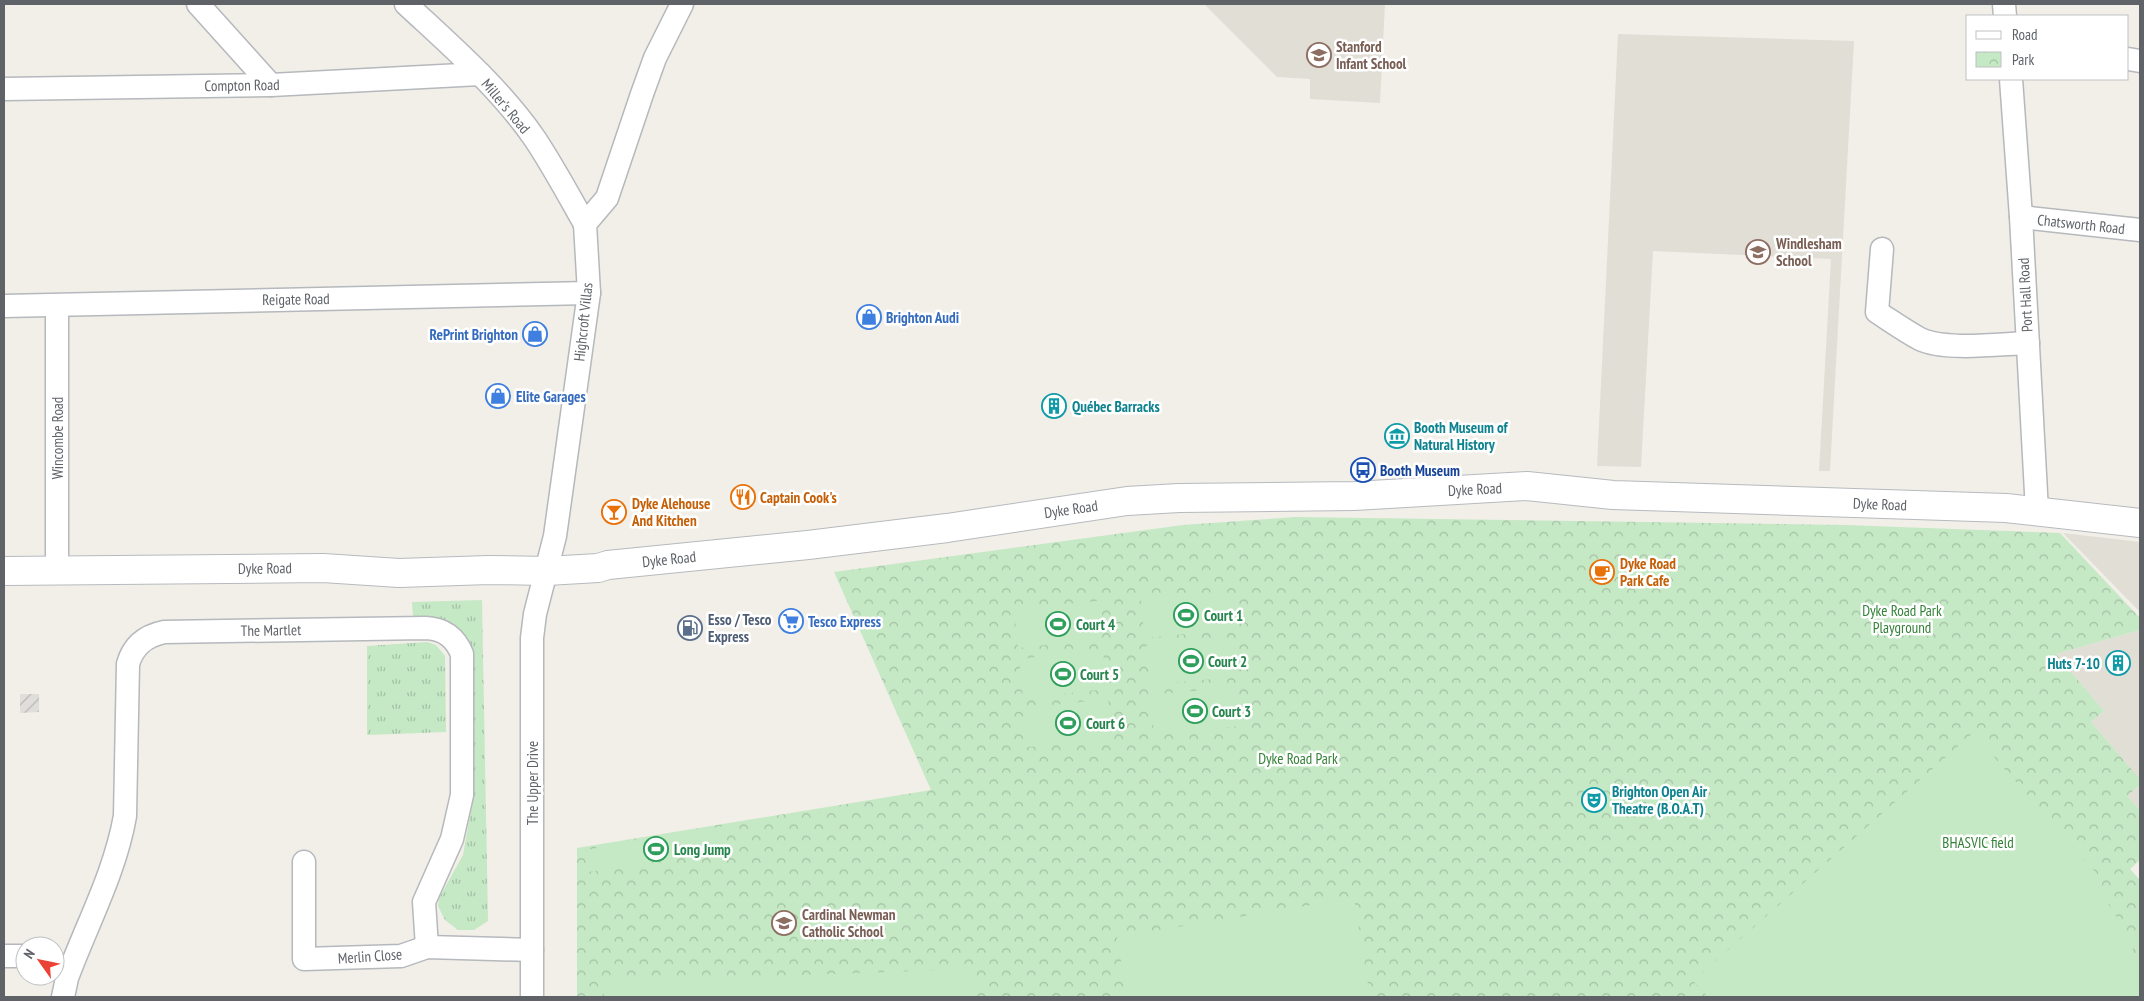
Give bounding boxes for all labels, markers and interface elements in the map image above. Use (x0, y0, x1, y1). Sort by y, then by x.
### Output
legend (1966, 15, 2129, 80)
text: Road (2012, 25, 2038, 44)
place label: Stanford Infant School (1336, 37, 1407, 73)
school or university icon: Stanford Infant School (1306, 42, 1332, 68)
text: Park (2012, 50, 2034, 69)
street label: Compton Road (204, 75, 280, 95)
street label: Miller's Road (478, 75, 534, 137)
street label: Chatsworth Road (2036, 210, 2126, 238)
place label: Windlesham School (1775, 234, 1842, 270)
school or university icon: Windlesham School (1745, 239, 1771, 265)
street label: Port Hall Road (2014, 257, 2036, 333)
street label: Highcroft Villas (569, 282, 597, 362)
street label: Reigate Road (262, 289, 330, 309)
shop icon: Brighton Audi (856, 304, 882, 330)
place label: Brighton Audi (886, 308, 959, 327)
shop icon: RePrint Brighton (522, 321, 548, 347)
place label: RePrint Brighton (430, 325, 518, 344)
shop icon: Elite Garages (485, 383, 511, 409)
place label: Elite Garages (516, 387, 586, 406)
building icon: Québec Barracks (1041, 393, 1067, 419)
street label: Wincombe Road (48, 397, 67, 479)
place label: Québec Barracks (1072, 397, 1160, 416)
place label: Booth Museum of Natural History (1414, 418, 1508, 454)
museum icon: Booth Museum of Natural History (1384, 423, 1410, 449)
bus stop icon: Booth Museum (1350, 457, 1376, 483)
place label: Booth Museum (1380, 461, 1460, 480)
street label: Dyke Road (1448, 478, 1502, 500)
restaurant icon: Captain Cook's (730, 484, 756, 510)
place label: Captain Cook's (760, 488, 837, 507)
place label: Dyke Alehouse And Kitchen (631, 494, 710, 530)
street label: Dyke Road (1853, 494, 1907, 514)
street label: Dyke Road (1043, 496, 1099, 522)
bar icon: Dyke Alehouse And Kitchen (601, 499, 627, 525)
street label: Dyke Road (641, 547, 697, 571)
place label: Dyke Road Park Cafe (1620, 554, 1676, 590)
street label: Dyke Road (238, 558, 292, 578)
cafe icon: Dyke Road Park Cafe (1589, 559, 1615, 585)
park label: Dyke Road Park Playground (1862, 601, 1942, 637)
sports icon: Court 1 (1173, 602, 1199, 628)
place label: Court 1 (1204, 606, 1243, 625)
supermarket icon: Tesco Express (778, 608, 804, 634)
place label: Esso / Tesco Express (708, 610, 772, 646)
sports icon: Court 4 (1045, 611, 1071, 637)
place label: Tesco Express (808, 612, 881, 631)
fuel station icon: Esso / Tesco Express (677, 615, 703, 641)
place label: Court 4 (1076, 615, 1115, 634)
street label: The Martlet (241, 620, 301, 640)
sports icon: Court 2 (1178, 648, 1204, 674)
building icon: Huts 7-10 (2105, 650, 2131, 676)
place label: Court 2 (1208, 652, 1247, 671)
place label: Huts 7-10 (2047, 654, 2100, 673)
sports icon: Court 5 (1050, 661, 1076, 687)
place label: Court 5 (1080, 665, 1119, 684)
sports icon: Court 3 (1182, 698, 1208, 724)
place label: Court 3 (1212, 702, 1251, 721)
sports icon: Court 6 (1055, 710, 1081, 736)
place label: Court 6 (1086, 714, 1125, 733)
street label: The Upper Drive (523, 741, 542, 825)
park label: Dyke Road Park (1258, 749, 1338, 768)
place label: Brighton Open Air Theatre (B.O.A.T) (1612, 782, 1708, 818)
theatre icon: Brighton Open Air Theatre (B.O.A.T) (1581, 787, 1607, 813)
park label: BHASVIC field (1942, 833, 2014, 852)
sports icon: Long Jump (643, 836, 669, 862)
place label: Long Jump (674, 840, 731, 859)
place label: Cardinal Newman Catholic School (802, 905, 896, 941)
school or university icon: Cardinal Newman Catholic School (771, 910, 797, 936)
north arrow (15, 936, 65, 986)
street label: Merlin Close (337, 944, 403, 968)
text: N (19, 946, 39, 962)

